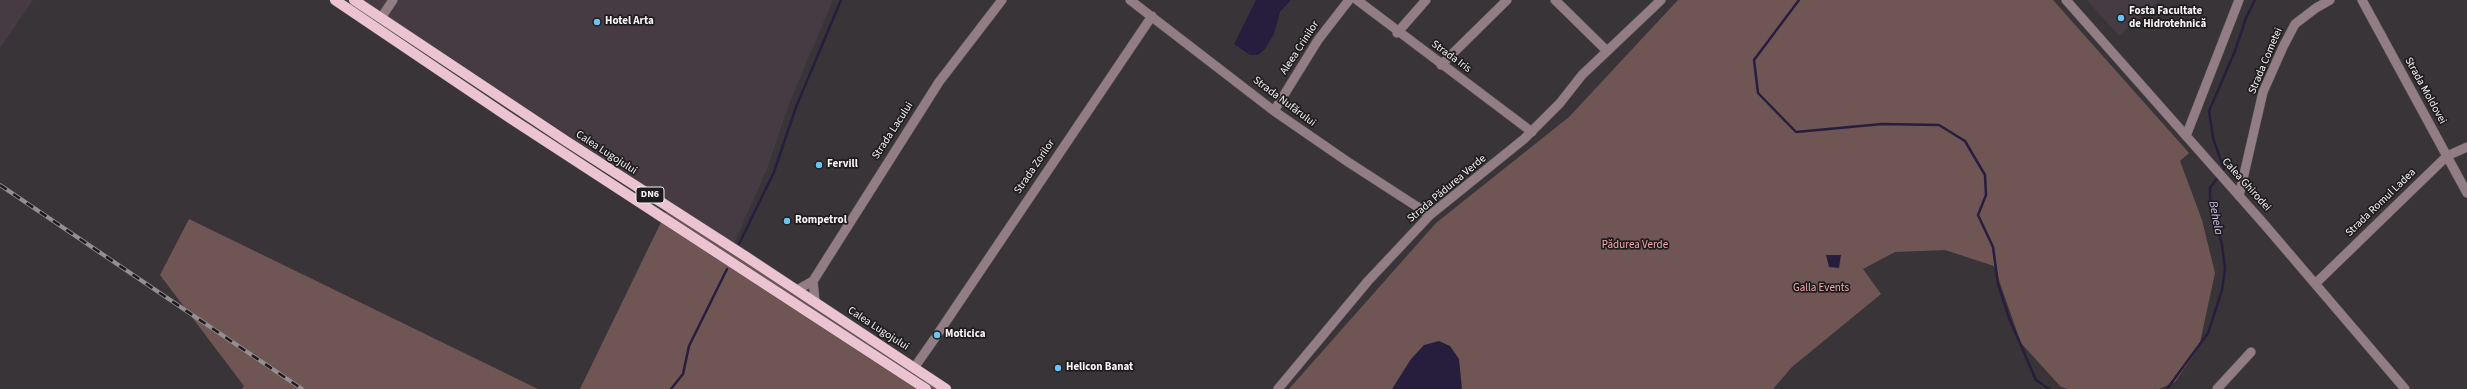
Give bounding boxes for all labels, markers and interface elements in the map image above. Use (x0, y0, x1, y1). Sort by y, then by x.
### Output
place label: Fosta Facultate de Hidrotehnică (2129, 5, 2206, 31)
marker: Fosta Facultate de Hidrotehnică (2116, 13, 2126, 23)
place label: Hotel Arta (605, 15, 654, 29)
marker: Hotel Arta (592, 17, 602, 27)
street label: Aleea Crinilor (1278, 19, 1322, 77)
street label: Strada Cometei (2246, 26, 2286, 96)
street label: Strada Iris (1428, 38, 1474, 76)
street label: Strada Moldovei (2401, 55, 2449, 127)
street label: Strada Nufărului (1250, 74, 1318, 130)
street label: Strada Lacului (870, 100, 916, 162)
street label: Calea Lugojului (573, 128, 639, 178)
street label: Strada Zorilor (1012, 137, 1058, 197)
street label: Strada Pădurea Verde (1405, 152, 1489, 226)
street label: Calea Ghirodei (2219, 156, 2273, 214)
place label: Fervill (827, 158, 858, 172)
marker: Fervill (814, 160, 824, 170)
street label: Strada Romul Ladea (2343, 166, 2419, 240)
road number: DN6 (636, 187, 664, 203)
water label: Behela (2205, 200, 2225, 236)
place label: Rompetrol (795, 214, 847, 228)
marker: Rompetrol (782, 216, 792, 226)
park label: Pădurea Verde (1602, 239, 1668, 253)
park label: Galla Events (1793, 282, 1849, 296)
street label: Calea Lugojului (845, 304, 911, 354)
place label: Moticica (945, 328, 985, 342)
marker: Moticica (932, 330, 942, 340)
place label: Helicon Banat (1066, 361, 1133, 375)
marker: Helicon Banat (1053, 363, 1063, 373)

